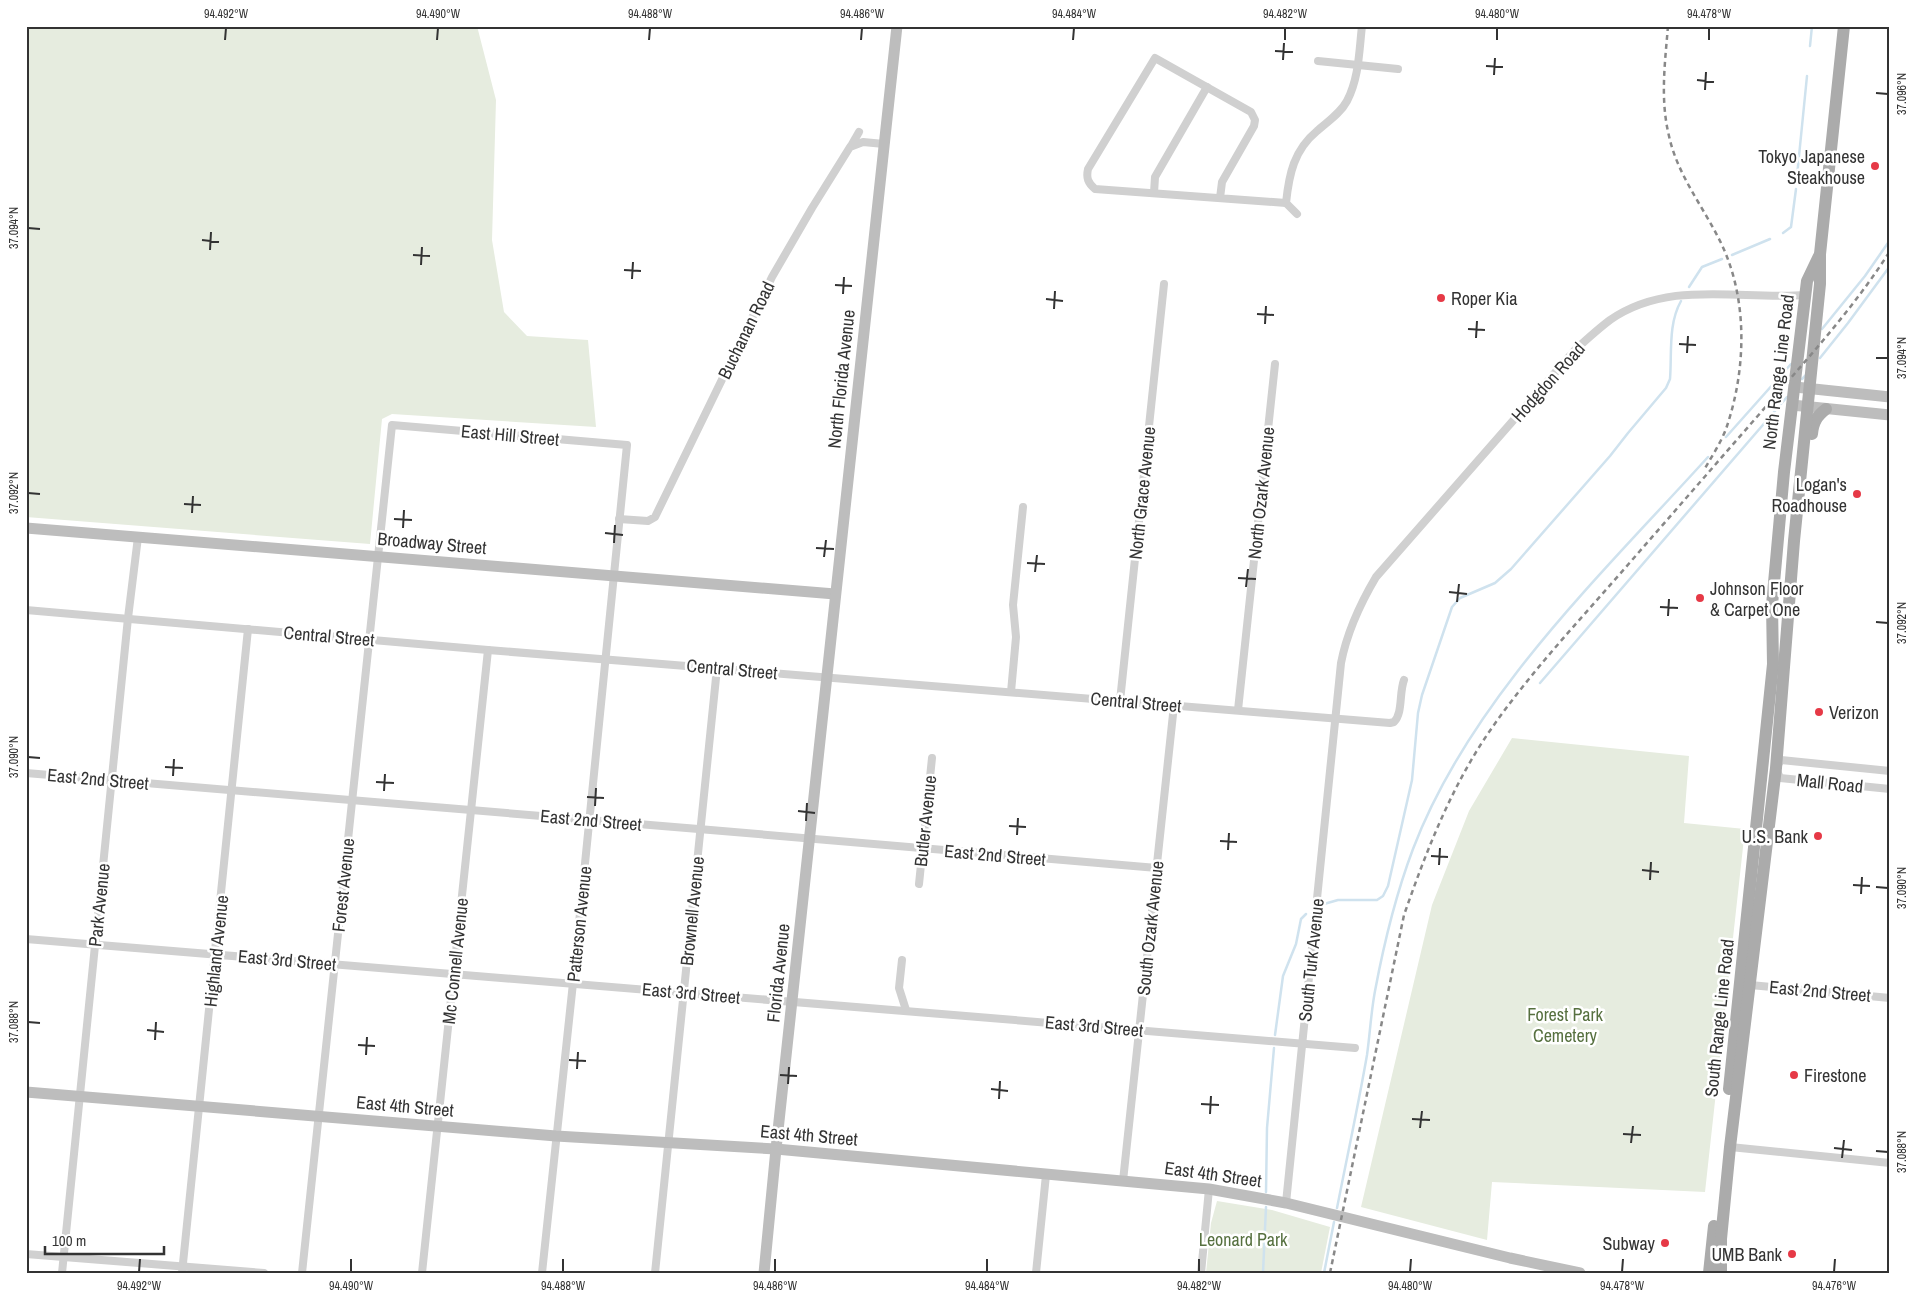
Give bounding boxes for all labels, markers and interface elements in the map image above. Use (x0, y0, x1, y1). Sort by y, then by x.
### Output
text: 94.492°W (204, 6, 249, 22)
text: 94.490°W (416, 6, 461, 22)
text: 94.488°W (628, 6, 673, 22)
text: 94.486°W (840, 6, 885, 22)
text: 94.484°W (1052, 6, 1097, 22)
text: 94.482°W (1263, 6, 1308, 22)
text: 94.480°W (1475, 6, 1520, 22)
text: 94.478°W (1687, 6, 1732, 22)
text: 37.096°N (1894, 73, 1910, 115)
place label: Tokyo Japanese Steakhouse (1758, 144, 1865, 190)
marker: Tokyo Japanese Steakhouse (1869, 160, 1881, 172)
text: 37.094°N (6, 207, 22, 249)
street label: Buchanan Road (712, 277, 780, 383)
place label: Roper Kia (1451, 286, 1517, 311)
marker: Roper Kia (1435, 292, 1447, 304)
street label: North Range Line Road (1756, 293, 1800, 451)
street label: North Florida Avenue (821, 308, 861, 450)
street label: Hodgdon Road (1505, 337, 1591, 427)
text: 37.094°N (1894, 337, 1910, 379)
street label: East Hill Street (460, 418, 560, 452)
street label: North Grace Avenue (1123, 425, 1161, 561)
street label: North Ozark Avenue (1242, 426, 1280, 560)
text: 37.092°N (6, 472, 22, 514)
place label: Logan's Roadhouse (1772, 472, 1847, 518)
marker: Logan's Roadhouse (1851, 488, 1863, 500)
street label: Broadway Street (377, 526, 487, 560)
place label: Johnson Floor & Carpet One (1710, 576, 1804, 622)
marker: Johnson Floor & Carpet One (1694, 592, 1706, 604)
text: 37.092°N (1894, 602, 1910, 644)
street label: Central Street (283, 620, 375, 652)
street label: Central Street (686, 653, 778, 685)
street label: Central Street (1090, 686, 1182, 718)
place label: Verizon (1829, 700, 1879, 725)
marker: Verizon (1813, 706, 1825, 718)
text: 37.090°N (6, 736, 22, 778)
street label: East 2nd Street (46, 762, 150, 796)
street label: Mall Road (1796, 767, 1864, 799)
street label: Butler Avenue (908, 774, 942, 868)
street label: East 2nd Street (539, 803, 643, 837)
place label: U.S. Bank (1742, 824, 1809, 849)
marker: U.S. Bank (1812, 830, 1824, 842)
street label: Forest Avenue (326, 837, 360, 933)
street label: East 2nd Street (943, 838, 1047, 872)
street label: Brownell Avenue (674, 855, 710, 967)
street label: South Ozark Avenue (1131, 859, 1169, 997)
street label: Park Avenue (82, 862, 116, 948)
street label: Patterson Avenue (560, 865, 598, 983)
text: 37.090°N (1894, 867, 1910, 909)
street label: Highland Avenue (198, 894, 234, 1008)
street label: Mc Connell Avenue (436, 897, 474, 1025)
street label: South Turk Avenue (1292, 897, 1330, 1023)
street label: Florida Avenue (760, 922, 796, 1024)
street label: South Range Line Road (1698, 938, 1740, 1098)
street label: East 3rd Street (237, 943, 337, 977)
street label: East 2nd Street (1768, 974, 1872, 1008)
street label: East 3rd Street (641, 976, 741, 1010)
text: 37.088°N (6, 1001, 22, 1043)
park label: Forest Park Cemetery (1527, 1002, 1603, 1048)
street label: East 3rd Street (1044, 1009, 1144, 1043)
place label: Firestone (1804, 1063, 1866, 1088)
marker: Firestone (1788, 1069, 1800, 1081)
street label: East 4th Street (355, 1089, 455, 1123)
street label: East 4th Street (759, 1118, 859, 1152)
text: 37.088°N (1894, 1131, 1910, 1173)
street label: East 4th Street (1163, 1155, 1263, 1193)
scale bar (45, 1224, 164, 1256)
park label: Leonard Park (1199, 1227, 1288, 1252)
text: 100 m (52, 1230, 86, 1251)
place label: Subway (1602, 1231, 1656, 1256)
marker: Subway (1659, 1237, 1671, 1249)
place label: UMB Bank (1711, 1242, 1783, 1267)
marker: UMB Bank (1786, 1248, 1798, 1260)
text: 94.492°W (117, 1278, 162, 1294)
text: 94.490°W (329, 1278, 374, 1294)
text: 94.488°W (541, 1278, 586, 1294)
text: 94.486°W (753, 1278, 798, 1294)
text: 94.484°W (965, 1278, 1010, 1294)
text: 94.482°W (1177, 1278, 1222, 1294)
text: 94.480°W (1388, 1278, 1433, 1294)
text: 94.478°W (1600, 1278, 1645, 1294)
text: 94.476°W (1812, 1278, 1857, 1294)

